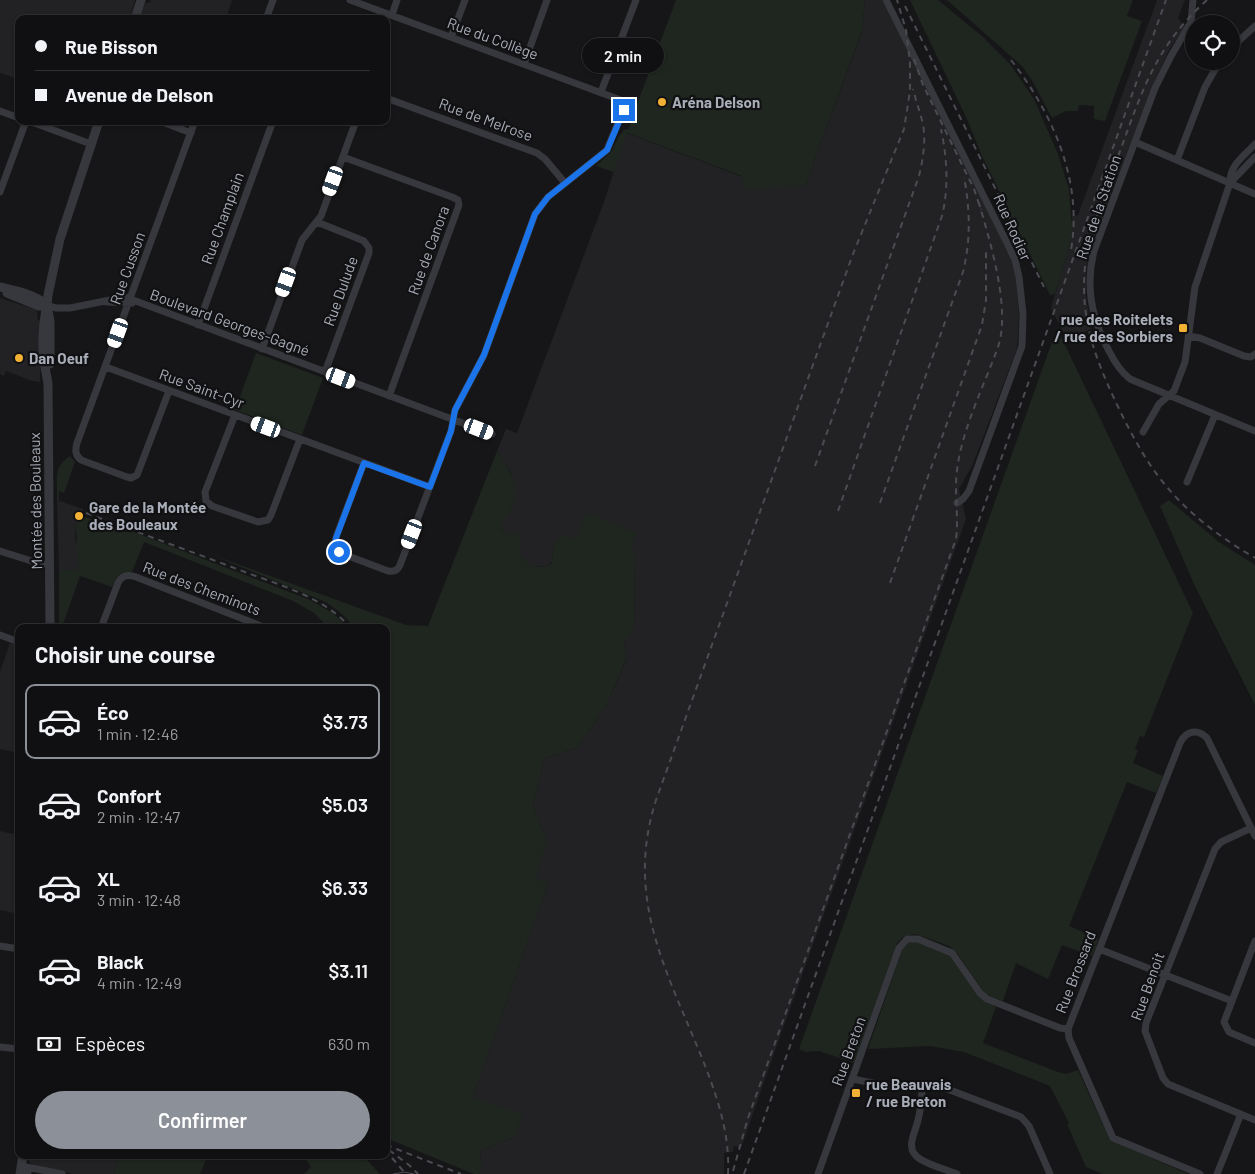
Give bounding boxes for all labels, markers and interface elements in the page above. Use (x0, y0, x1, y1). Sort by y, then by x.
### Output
street label: Rue du Collège (445, 13, 541, 63)
map controls (1185, 15, 1240, 70)
button: locate (1185, 15, 1240, 70)
text: Rue Bisson (65, 35, 158, 58)
callout: 2 min (583, 38, 665, 72)
text: 2 min (604, 46, 642, 65)
text: Avenue de Delson (65, 83, 214, 106)
place label: Aréna Delson (672, 93, 760, 111)
street label: Rue de Melrose (437, 94, 535, 144)
marker: Aréna Delson (656, 96, 668, 108)
route end (613, 99, 635, 121)
street label: Rue de la Station (1072, 153, 1124, 261)
car (320, 164, 345, 198)
street label: Rue Champlain (197, 169, 247, 267)
street label: Rue Rodier (990, 191, 1036, 264)
street label: Rue de Canora (404, 203, 452, 297)
street label: Rue Cusson (106, 229, 148, 307)
street label: Rue Dulude (319, 254, 361, 328)
car (273, 265, 298, 299)
street label: Boulevard Georges-Gagné (148, 285, 312, 359)
place label: rue des Roitelets / rue des Sorbiers (1054, 310, 1173, 345)
car (105, 316, 130, 350)
marker: rue des Roitelets / rue des Sorbiers (1177, 322, 1189, 334)
place label: Dan Oeuf (29, 349, 89, 367)
marker: Dan Oeuf (13, 352, 25, 364)
street label: Rue Saint-Cyr (157, 364, 247, 412)
car (324, 366, 357, 390)
car (249, 415, 282, 439)
car (462, 417, 495, 441)
street label: Montée des Bouleaux (25, 432, 45, 570)
place label: Gare de la Montée des Bouleaux (89, 498, 206, 533)
marker: Gare de la Montée des Bouleaux (73, 510, 85, 522)
car (399, 517, 424, 551)
route start (328, 541, 350, 563)
street label: Rue des Cheminots (141, 557, 263, 619)
text: Choisir une course (35, 641, 215, 667)
icon: car (37, 699, 82, 744)
text: Éco (97, 701, 129, 724)
text: $3.73 (323, 710, 368, 733)
text: 1 min · 12:46 (97, 724, 178, 743)
icon: car (37, 782, 82, 827)
text: Confort (97, 784, 161, 807)
text: $5.03 (322, 793, 368, 816)
text: 2 min · 12:47 (97, 807, 180, 826)
icon: car (37, 865, 82, 910)
text: XL (97, 867, 120, 890)
text: $6.33 (322, 876, 368, 899)
text: 3 min · 12:48 (97, 890, 181, 909)
street label: Rue Brossard (1051, 928, 1099, 1016)
icon: car (37, 948, 82, 993)
text: Black (97, 950, 144, 973)
street label: Rue Benoit (1126, 950, 1168, 1022)
text: $3.11 (328, 959, 368, 982)
text: 4 min · 12:49 (97, 973, 181, 992)
street label: Rue Breton (827, 1014, 869, 1088)
icon: cash (35, 1030, 63, 1058)
text: Espèces (75, 1032, 145, 1055)
text: 630 m (328, 1034, 370, 1053)
place label: rue Beauvais / rue Breton (866, 1075, 952, 1110)
marker: rue Beauvais / rue Breton (850, 1087, 862, 1099)
button: Confirmer (35, 1091, 370, 1149)

